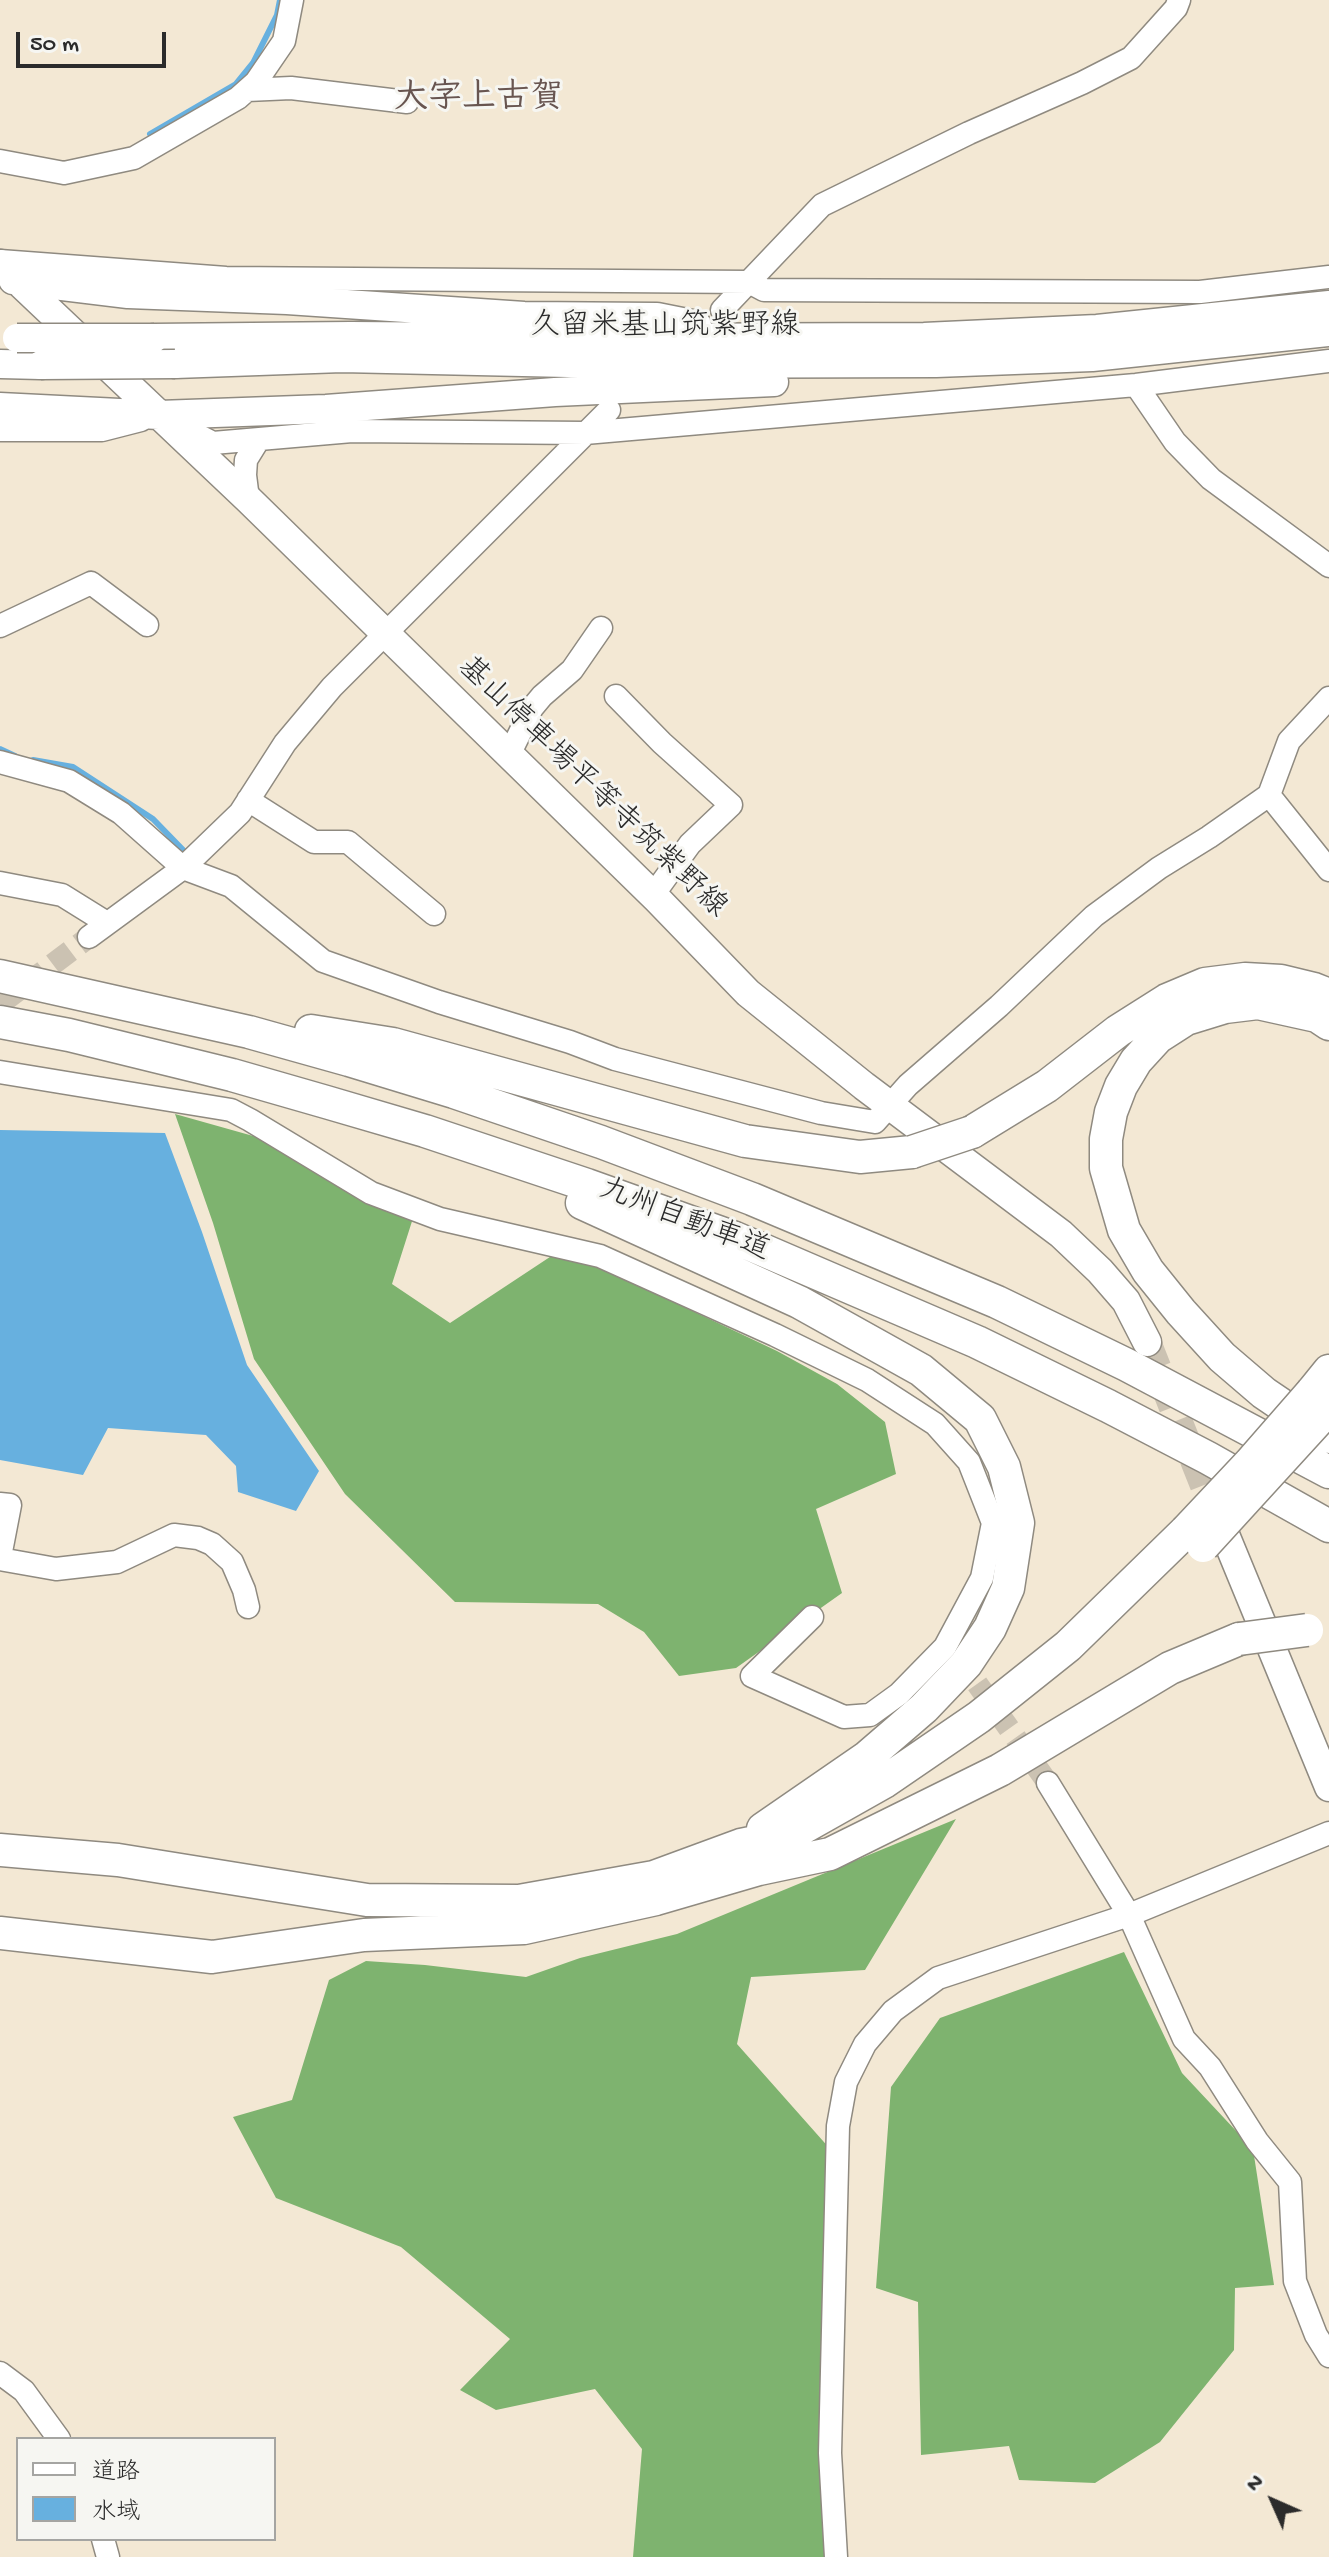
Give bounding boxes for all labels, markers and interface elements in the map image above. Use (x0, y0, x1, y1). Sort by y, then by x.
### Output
scale bar (20, 16, 170, 66)
text: 50 m (30, 31, 79, 60)
district label: 大字上古賀 (394, 81, 564, 121)
street label: 久留米基山筑紫野線 (530, 310, 800, 346)
street label: 基山停車場平等寺筑紫野線 (449, 651, 733, 927)
street label: 九州自動車道 (594, 1173, 774, 1271)
legend (16, 2437, 276, 2541)
text: 道路 (92, 2459, 140, 2488)
north arrow (1233, 2461, 1313, 2541)
text: N (1242, 2470, 1270, 2498)
text: 水域 (92, 2499, 140, 2528)

